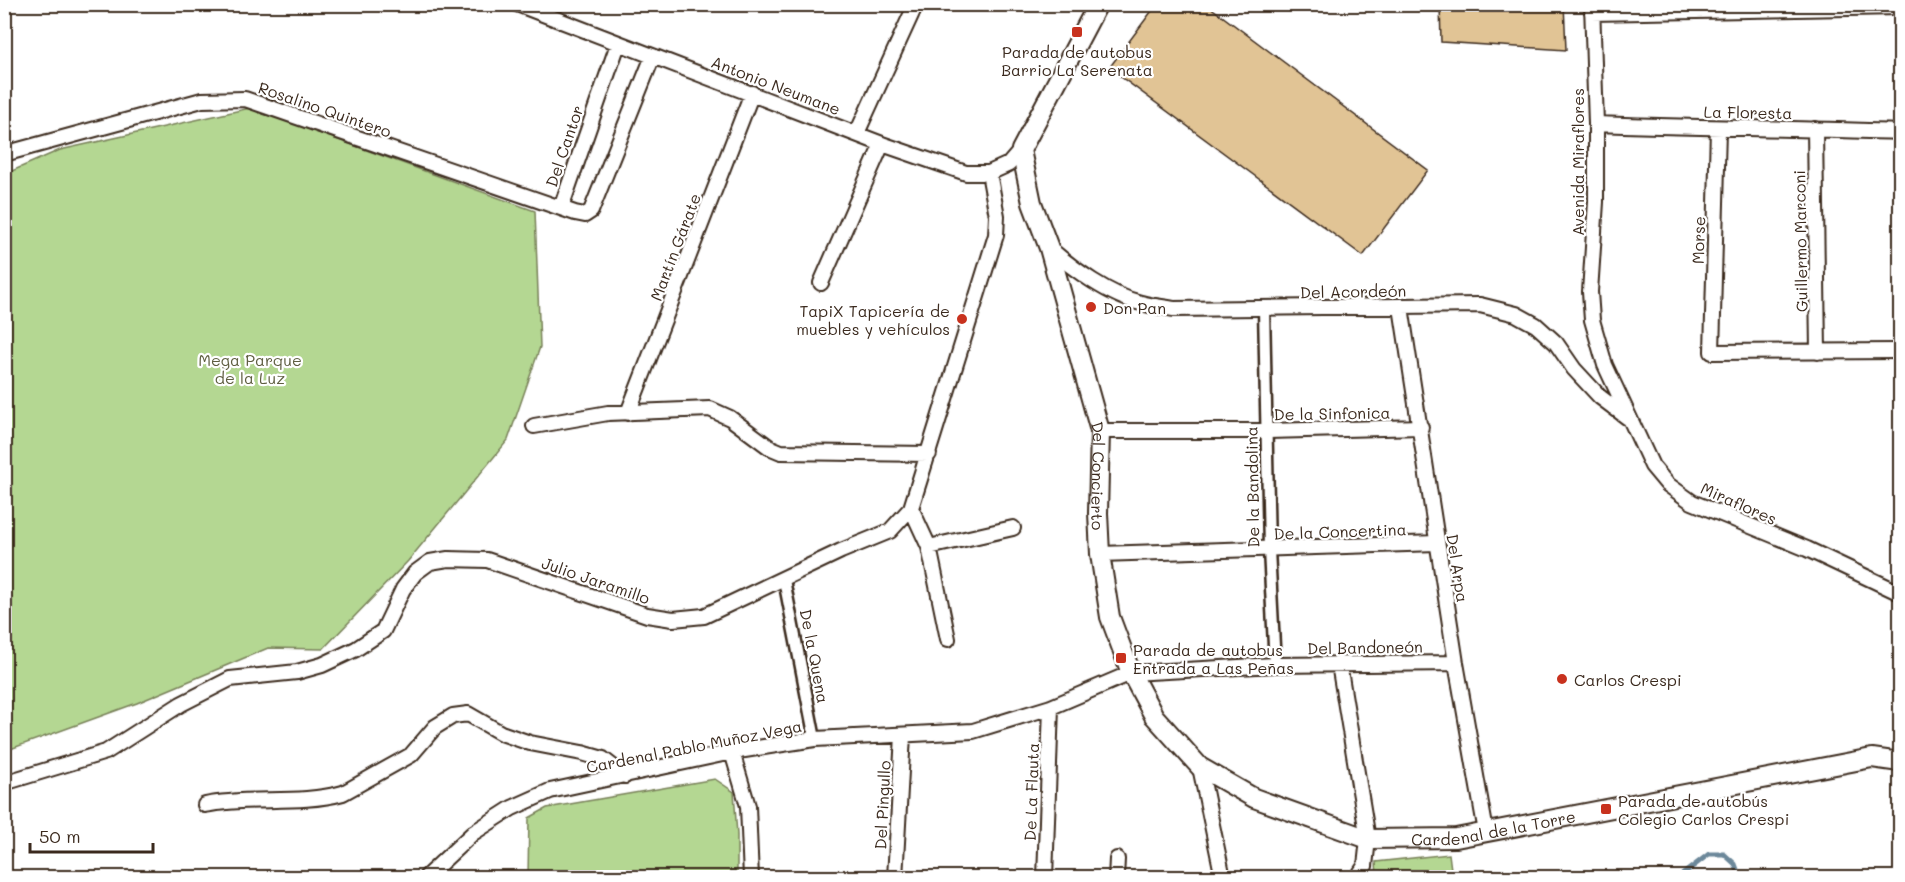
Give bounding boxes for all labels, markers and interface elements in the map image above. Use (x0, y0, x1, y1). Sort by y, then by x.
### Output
marker: Parada de autobus Barrio La Serenata (1070, 25, 1084, 39)
place label: Parada de autobus Barrio La Serenata (1001, 41, 1153, 80)
street label: Antonio Neumane (708, 51, 844, 119)
street label: Rosalino Quintero (256, 76, 394, 142)
street label: Avenida Miraflores (1567, 88, 1588, 236)
street label: La Floresta (1703, 101, 1793, 123)
street label: Del Cantor (540, 102, 588, 190)
street label: Guillermo Marconi (1788, 170, 1812, 312)
street label: Martín Gárate (645, 190, 705, 304)
street label: Morse (1687, 216, 1709, 264)
street label: Del Acordeón (1300, 280, 1406, 302)
place label: Don Pan (1103, 297, 1166, 318)
place label: TapiX Tapicería de muebles y vehículos (796, 300, 950, 339)
marker: Don Pan (1084, 300, 1098, 314)
marker: TapiX Tapicería de muebles y vehículos (955, 312, 969, 326)
park label: Mega Parque de la Luz (198, 349, 302, 388)
street label: De la Sinfonica (1273, 401, 1391, 425)
street label: Del Concierto (1087, 419, 1110, 531)
street label: De la Bandolina (1240, 426, 1264, 548)
street label: Miraflores (1698, 477, 1780, 529)
street label: De la Concertina (1273, 518, 1407, 544)
street label: Del Arpa (1442, 532, 1474, 604)
street label: Julio Jaramillo (539, 552, 653, 608)
street label: De la Quena (796, 607, 834, 705)
street label: Del Bandoneón (1307, 635, 1423, 659)
place label: Parada de autobus Entrada a Las Peñas (1133, 639, 1294, 678)
marker: Parada de autobus Entrada a Las Peñas (1114, 651, 1128, 665)
place label: Carlos Crespi (1574, 669, 1682, 690)
marker: Carlos Crespi (1555, 672, 1569, 686)
street label: Cardenal Pablo Muñoz Vega (584, 715, 804, 777)
street label: De La Flauta (1019, 743, 1043, 841)
street label: Del Pingullo (869, 760, 895, 850)
place label: Parada de autobús Colegio Carlos Crespi (1618, 790, 1789, 829)
marker: Parada de autobús Colegio Carlos Crespi (1599, 802, 1613, 816)
street label: Cardenal de la Torre (1411, 805, 1577, 849)
scale bar (30, 816, 153, 854)
text: 50 m (39, 824, 81, 848)

